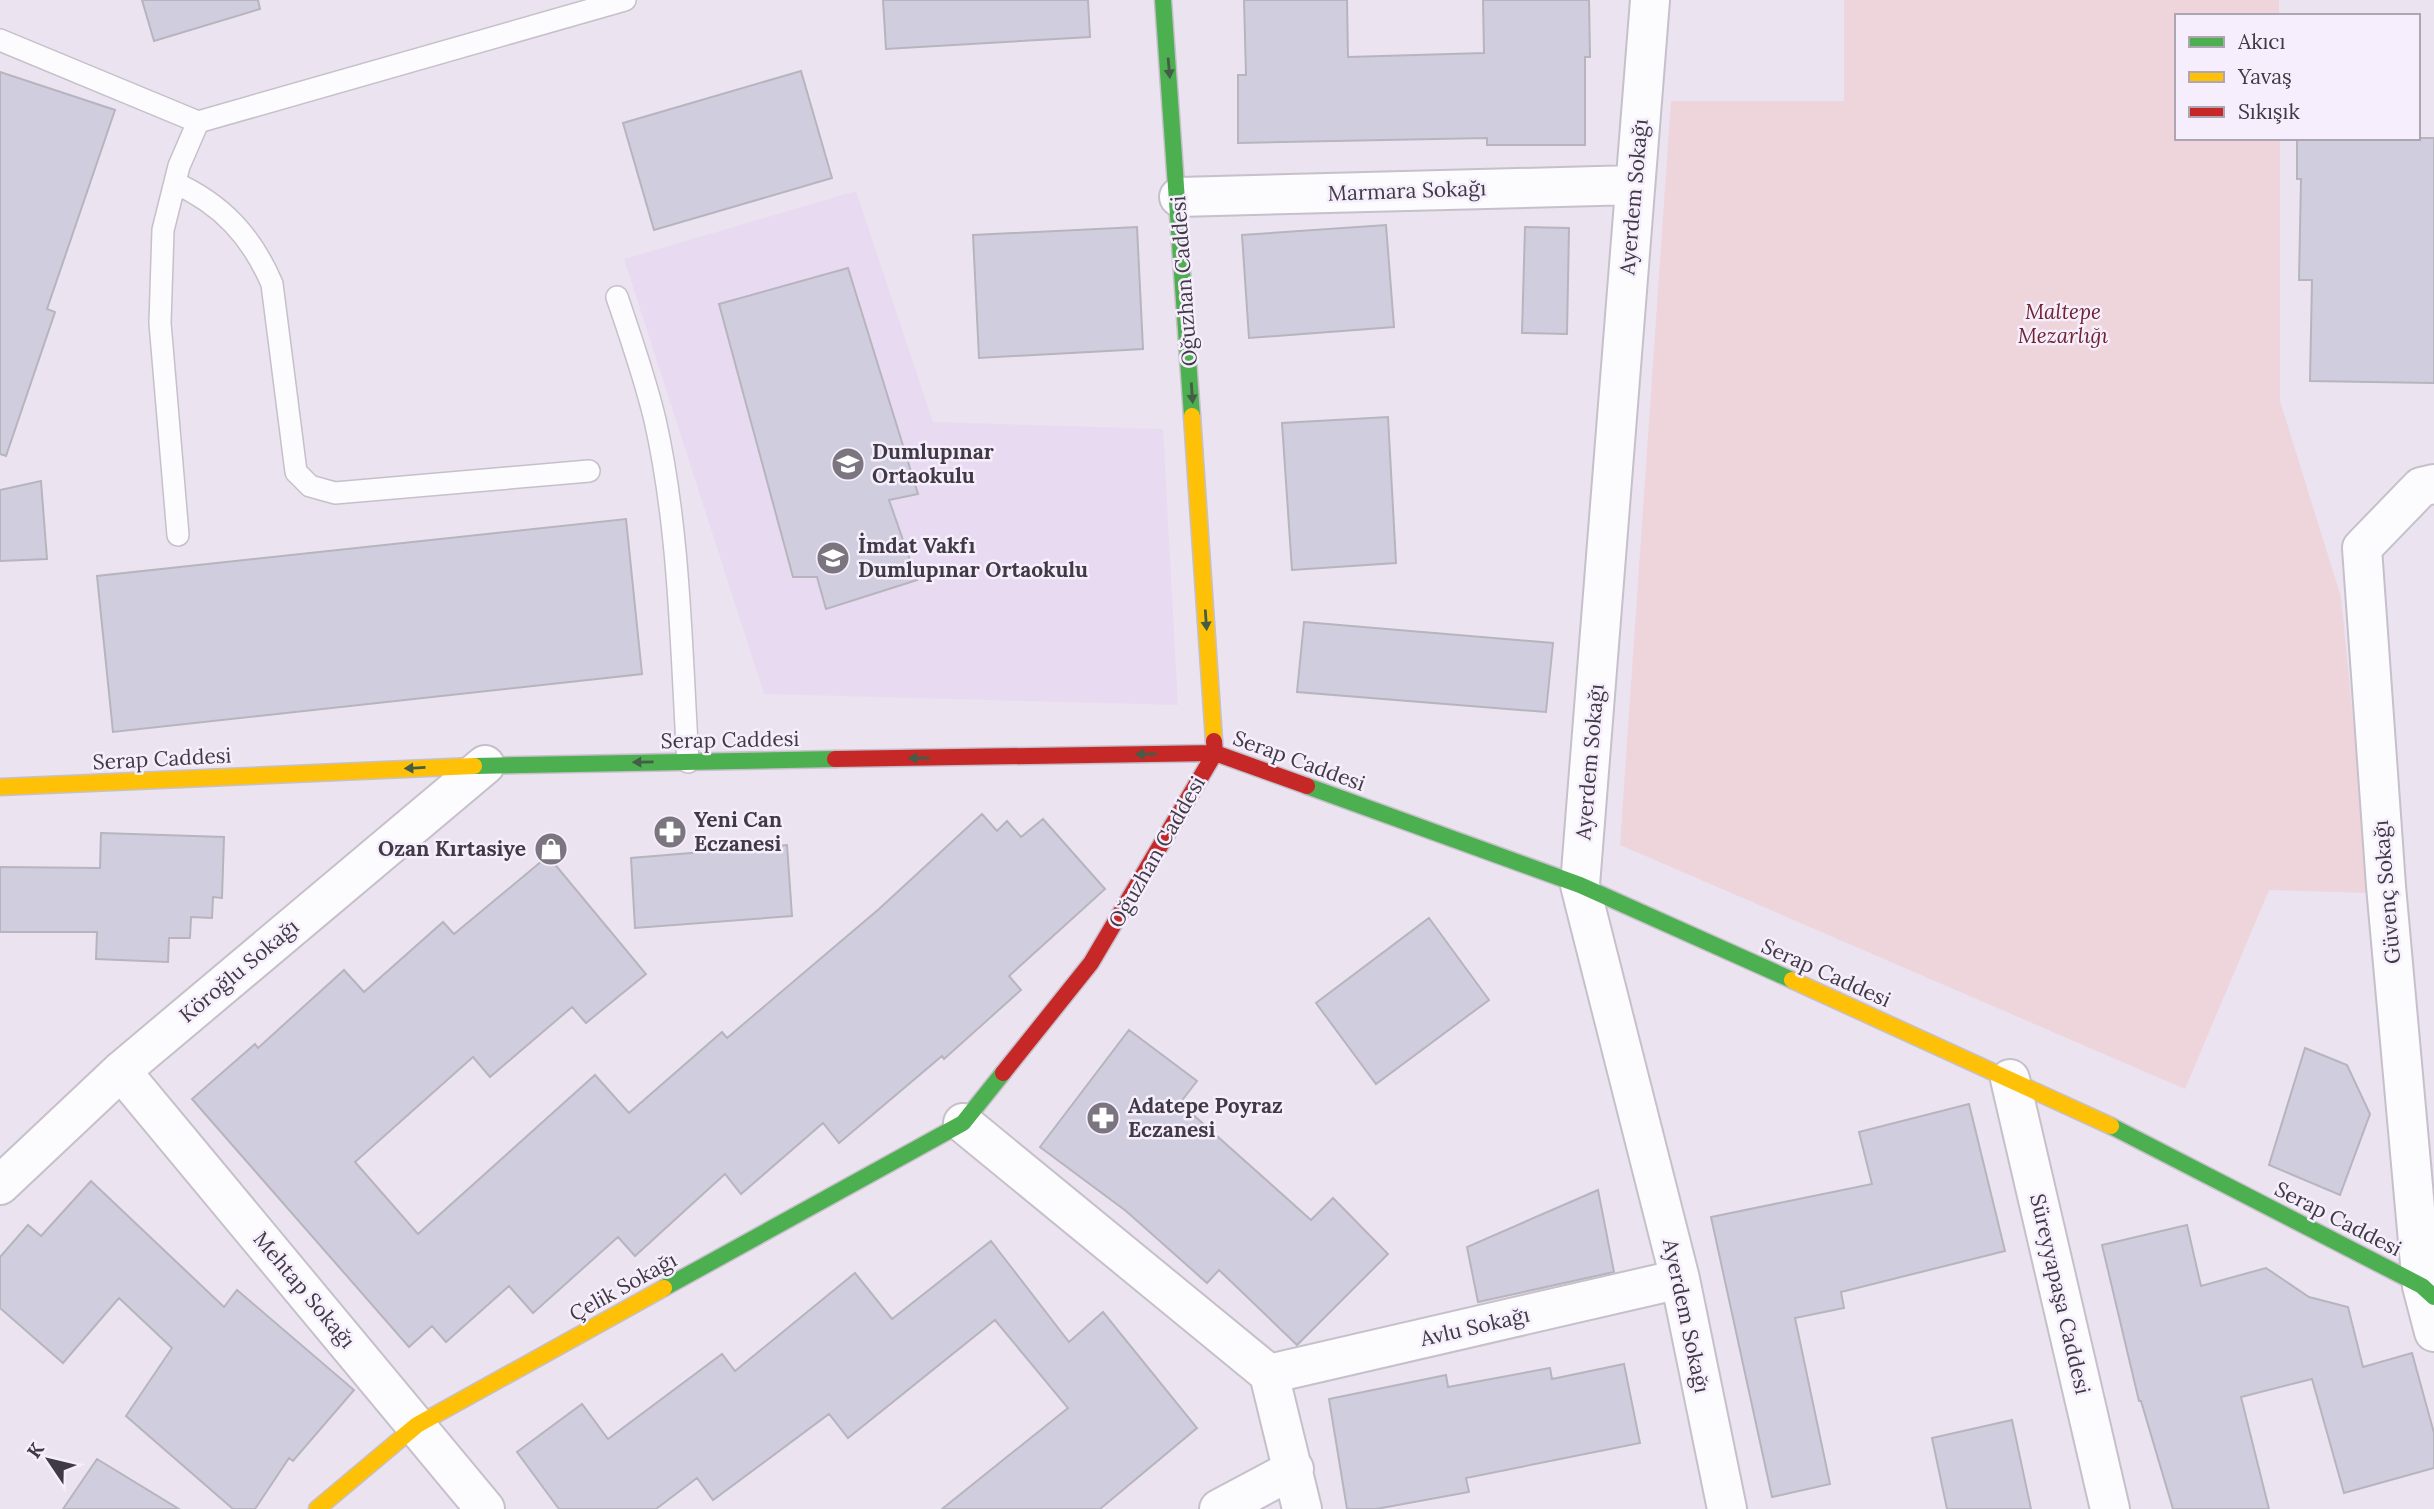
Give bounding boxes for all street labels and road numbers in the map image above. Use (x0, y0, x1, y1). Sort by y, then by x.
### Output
street label: Ayerdem Sokağı (1613, 118, 1654, 277)
street label: Marmara Sokağı (1327, 174, 1487, 207)
street label: Oğuzhan Caddesi (1164, 195, 1203, 367)
street label: Ayerdem Sokağı (1569, 683, 1610, 842)
street label: Serap Caddesi (1229, 724, 1369, 797)
street label: Serap Caddesi (660, 725, 800, 754)
street label: Serap Caddesi (92, 741, 232, 776)
street label: Oğuzhan Caddesi (1102, 771, 1211, 932)
street label: Güvenç Sokağı (2367, 819, 2406, 965)
street label: Köroğlu Sokağı (173, 913, 304, 1028)
street label: Serap Caddesi (1757, 932, 1895, 1013)
street label: Serap Caddesi (2270, 1175, 2406, 1262)
street label: Süreyyapaşa Caddesi (2024, 1191, 2097, 1397)
street label: Mehtap Sokağı (248, 1226, 361, 1354)
street label: Ayerdem Sokağı (1657, 1236, 1716, 1395)
street label: Çelik Sokağı (564, 1246, 681, 1327)
street label: Avlu Sokağı (1417, 1301, 1532, 1352)

